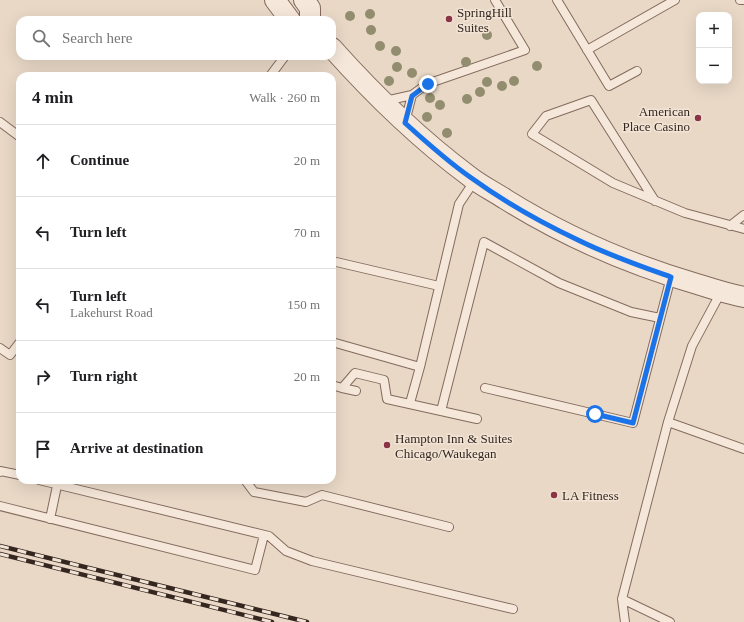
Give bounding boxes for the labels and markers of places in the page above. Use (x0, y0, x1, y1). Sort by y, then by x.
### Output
place label: SpringHill Suites (457, 5, 512, 35)
marker: SpringHill Suites (444, 14, 454, 24)
place label: American Place Casino (622, 104, 690, 134)
marker: American Place Casino (693, 113, 703, 123)
place label: Hampton Inn & Suites Chicago/Waukegan (395, 431, 512, 461)
marker: Hampton Inn & Suites Chicago/Waukegan (382, 440, 392, 450)
place label: LA Fitness (562, 488, 619, 503)
marker: LA Fitness (549, 490, 559, 500)

